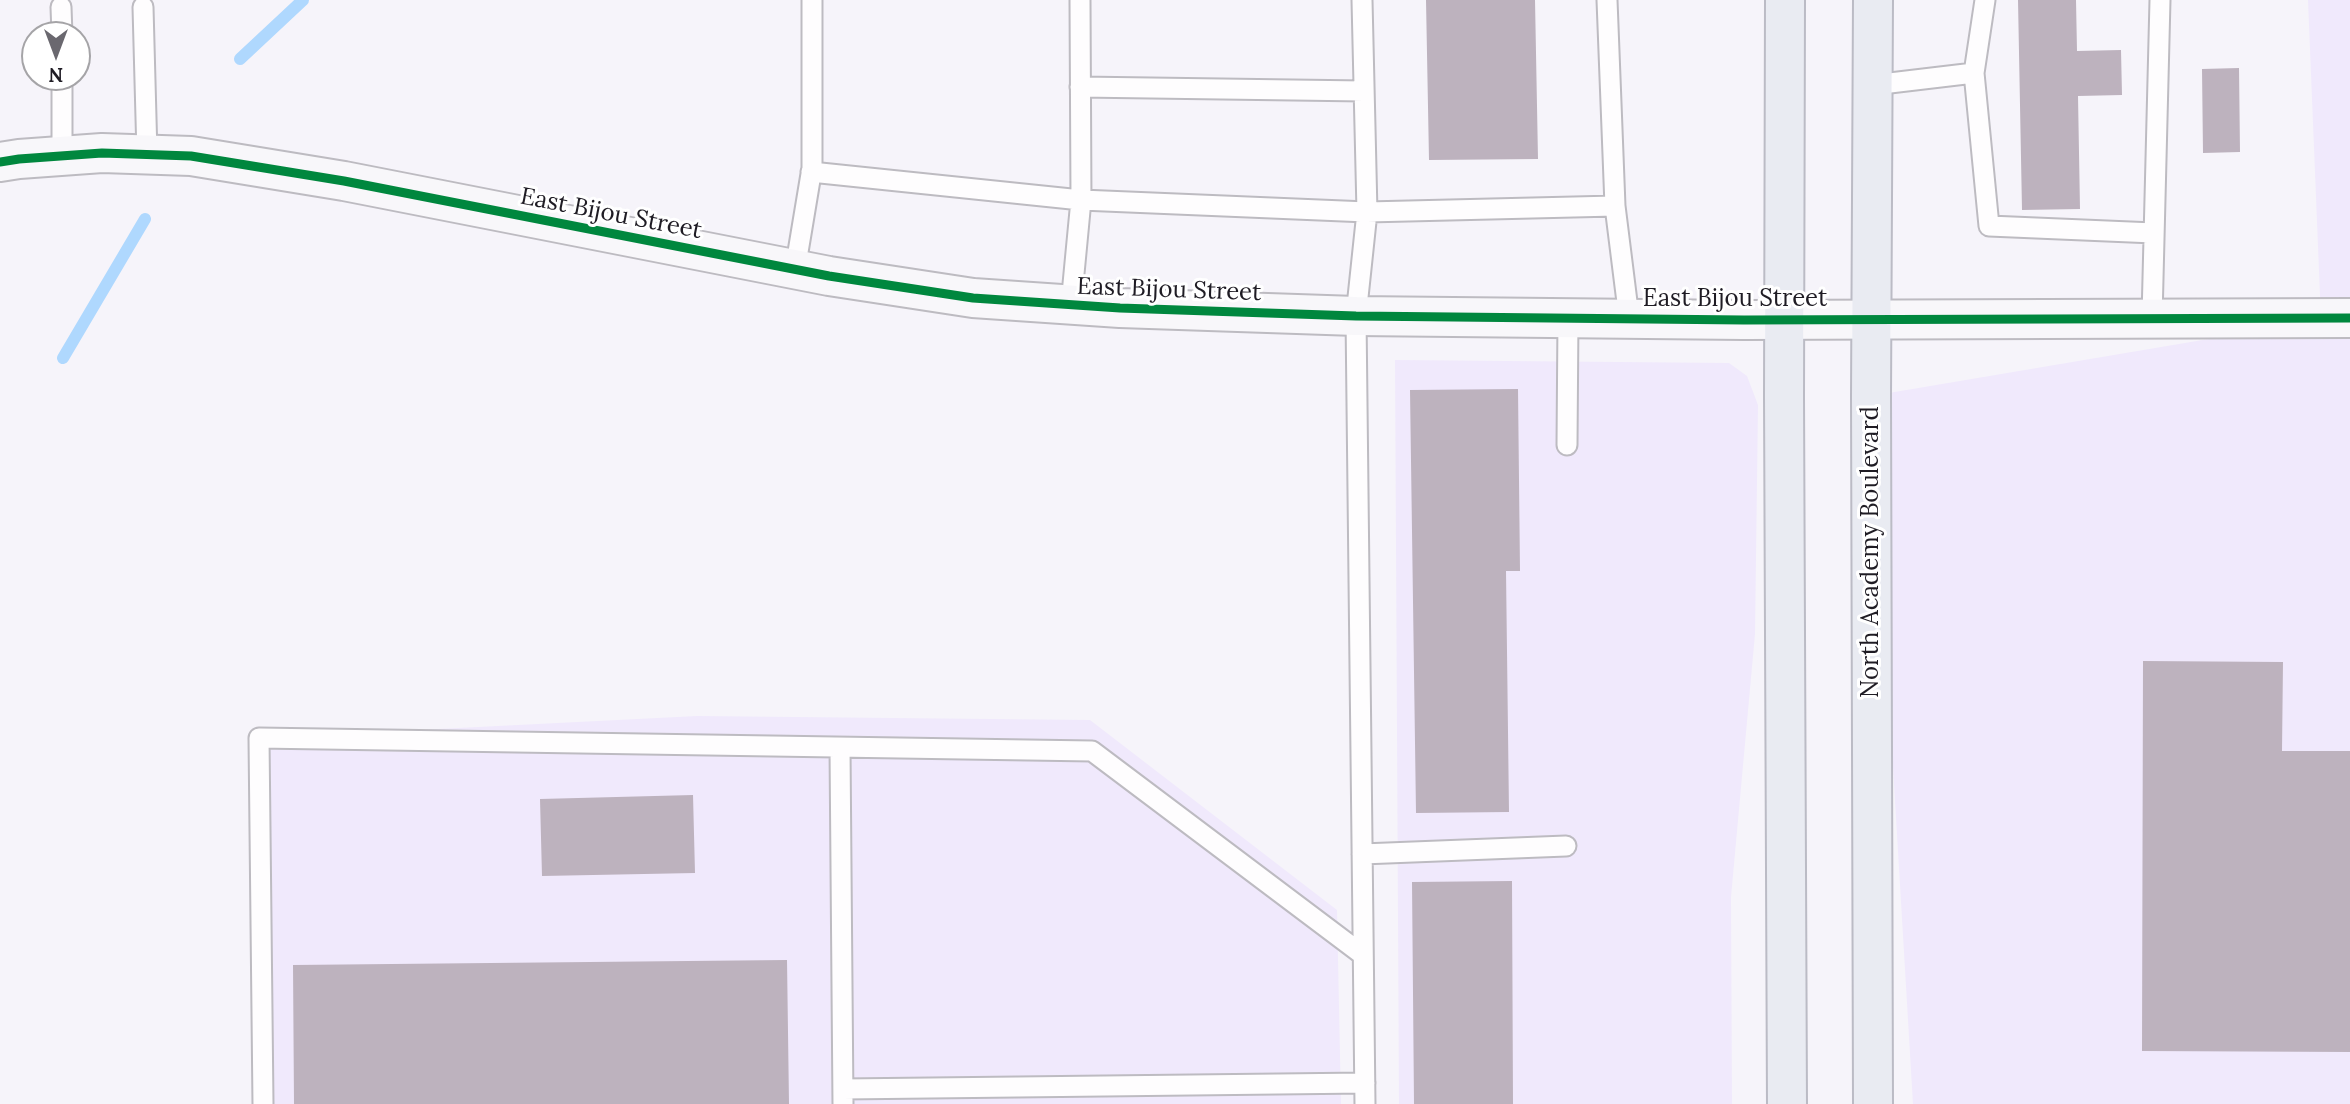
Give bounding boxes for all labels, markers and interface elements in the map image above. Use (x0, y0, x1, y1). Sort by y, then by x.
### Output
north arrow (21, 21, 91, 91)
text: N (49, 63, 63, 87)
street label: East Bijou Street (518, 182, 704, 246)
street label: East Bijou Street (1076, 272, 1262, 308)
street label: East Bijou Street (1643, 285, 1827, 313)
street label: North Academy Boulevard (1857, 406, 1885, 698)

